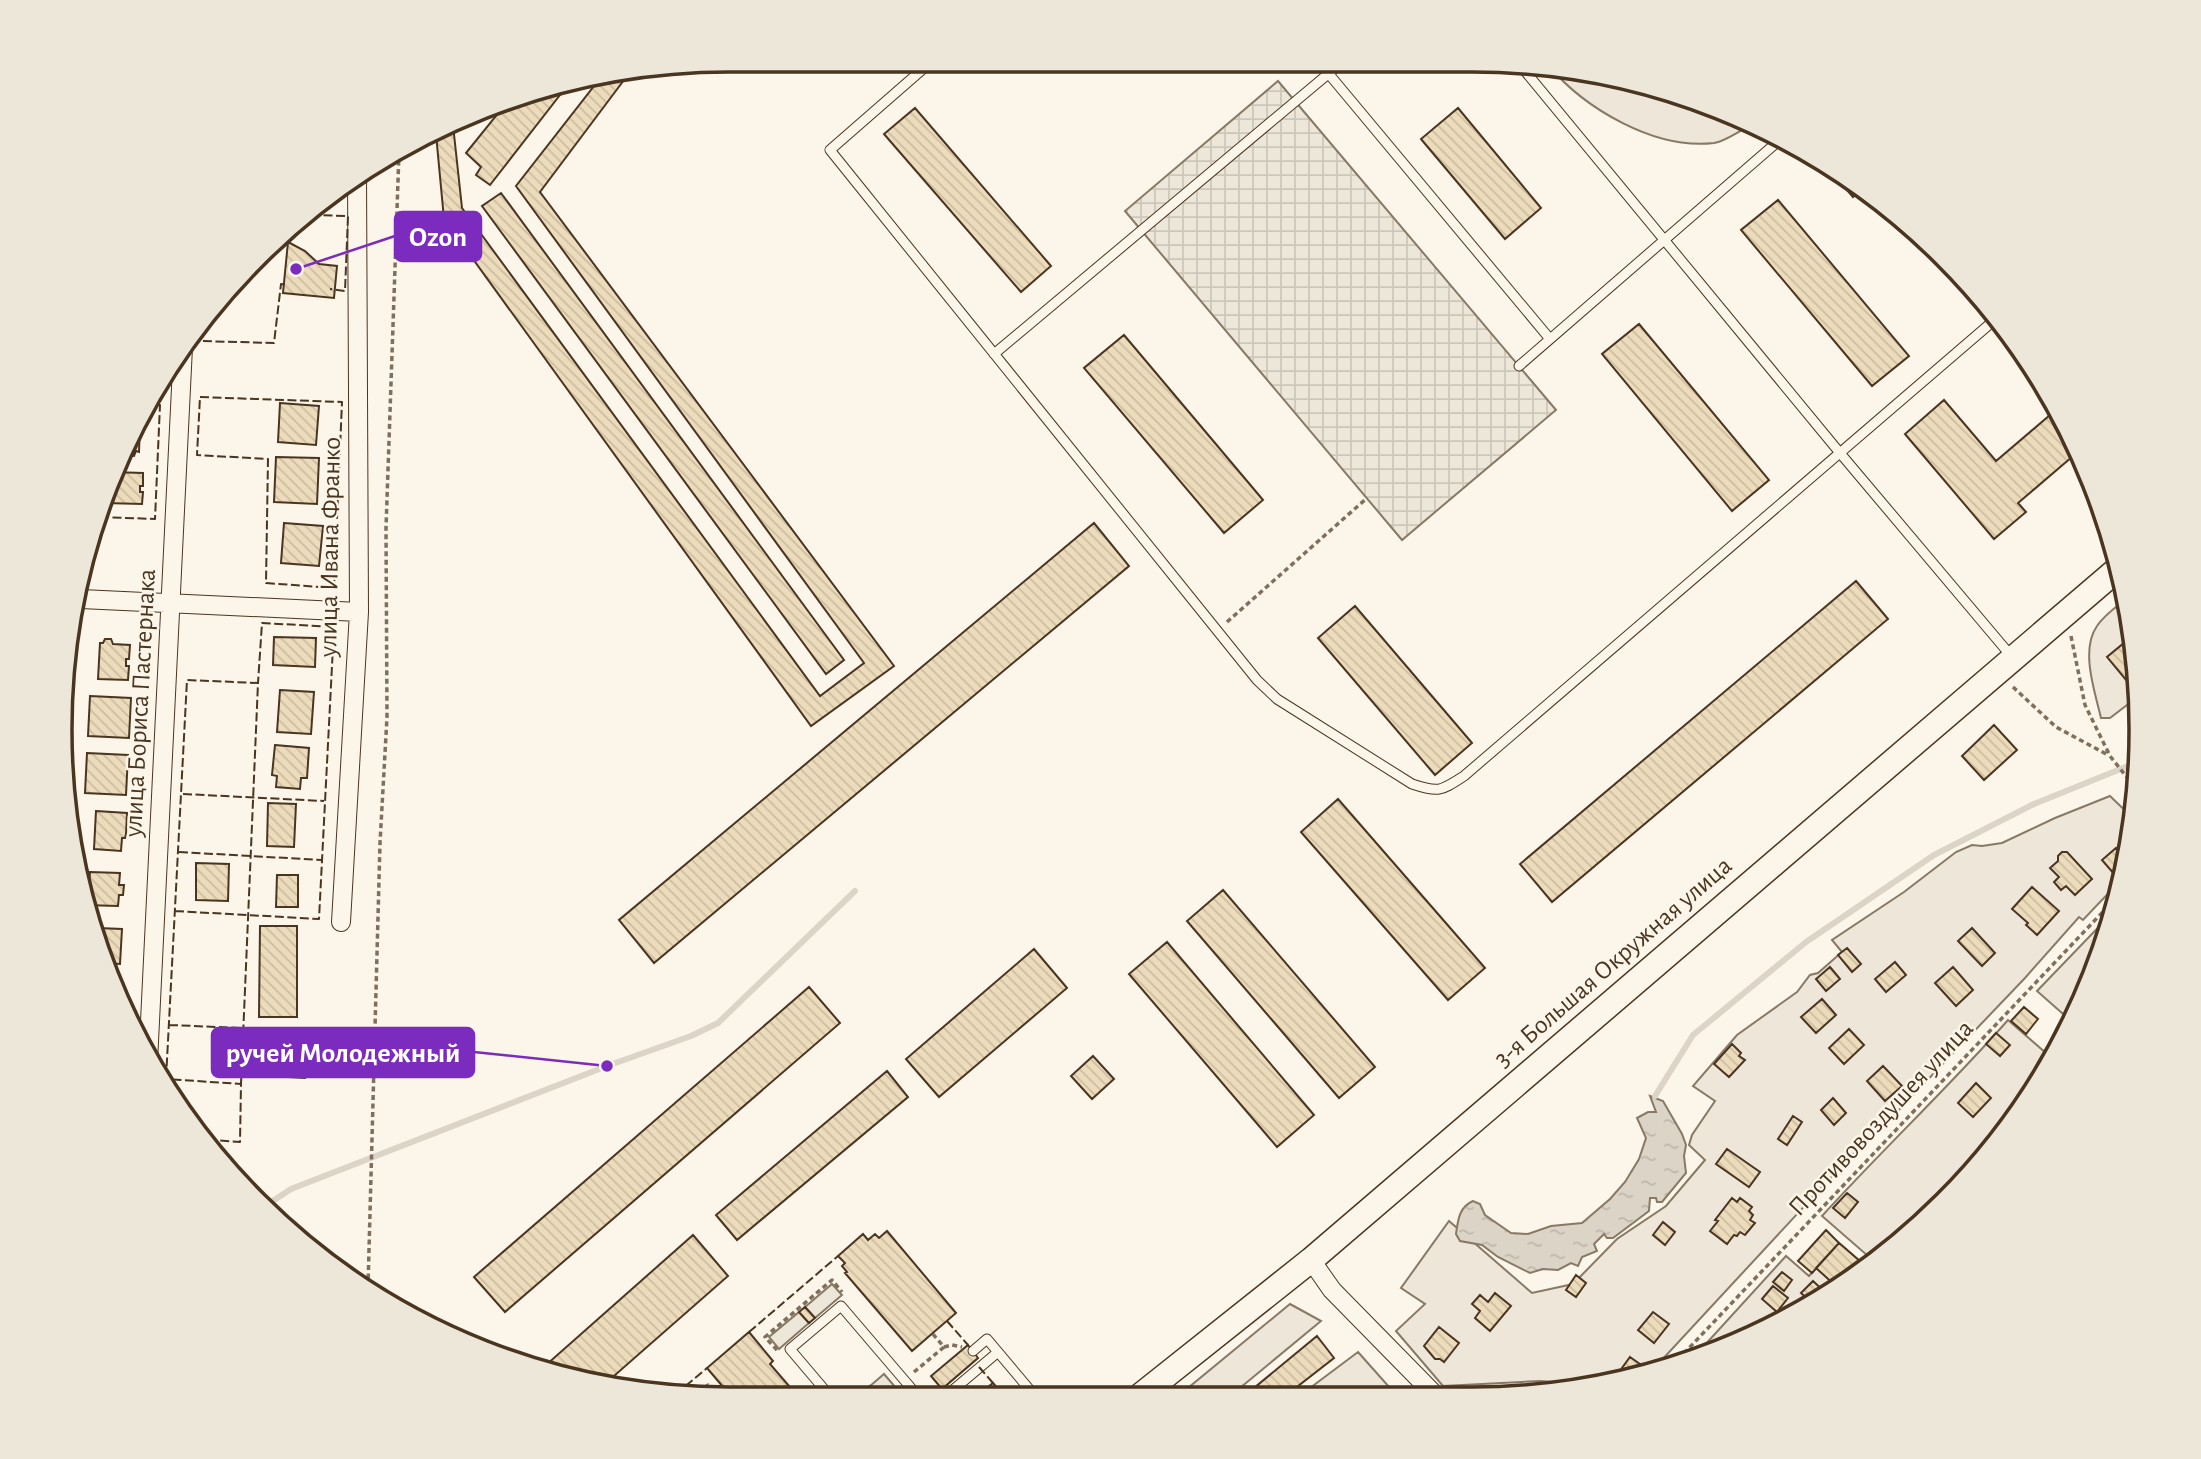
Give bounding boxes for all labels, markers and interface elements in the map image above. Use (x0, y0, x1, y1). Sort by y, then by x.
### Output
callout: Ozon (395, 212, 481, 261)
text: Ozon (409, 224, 467, 252)
street label: улица Ивана Франко (315, 437, 345, 658)
street label: улица Бориса Пастернака (120, 568, 160, 839)
street label: 3-я Большая Окружная улица (1489, 852, 1737, 1072)
street label: Противовоздушея улица (1784, 1015, 1978, 1221)
callout: ручей Молодежный (212, 1028, 474, 1077)
text: ручей Молодежный (226, 1040, 460, 1068)

